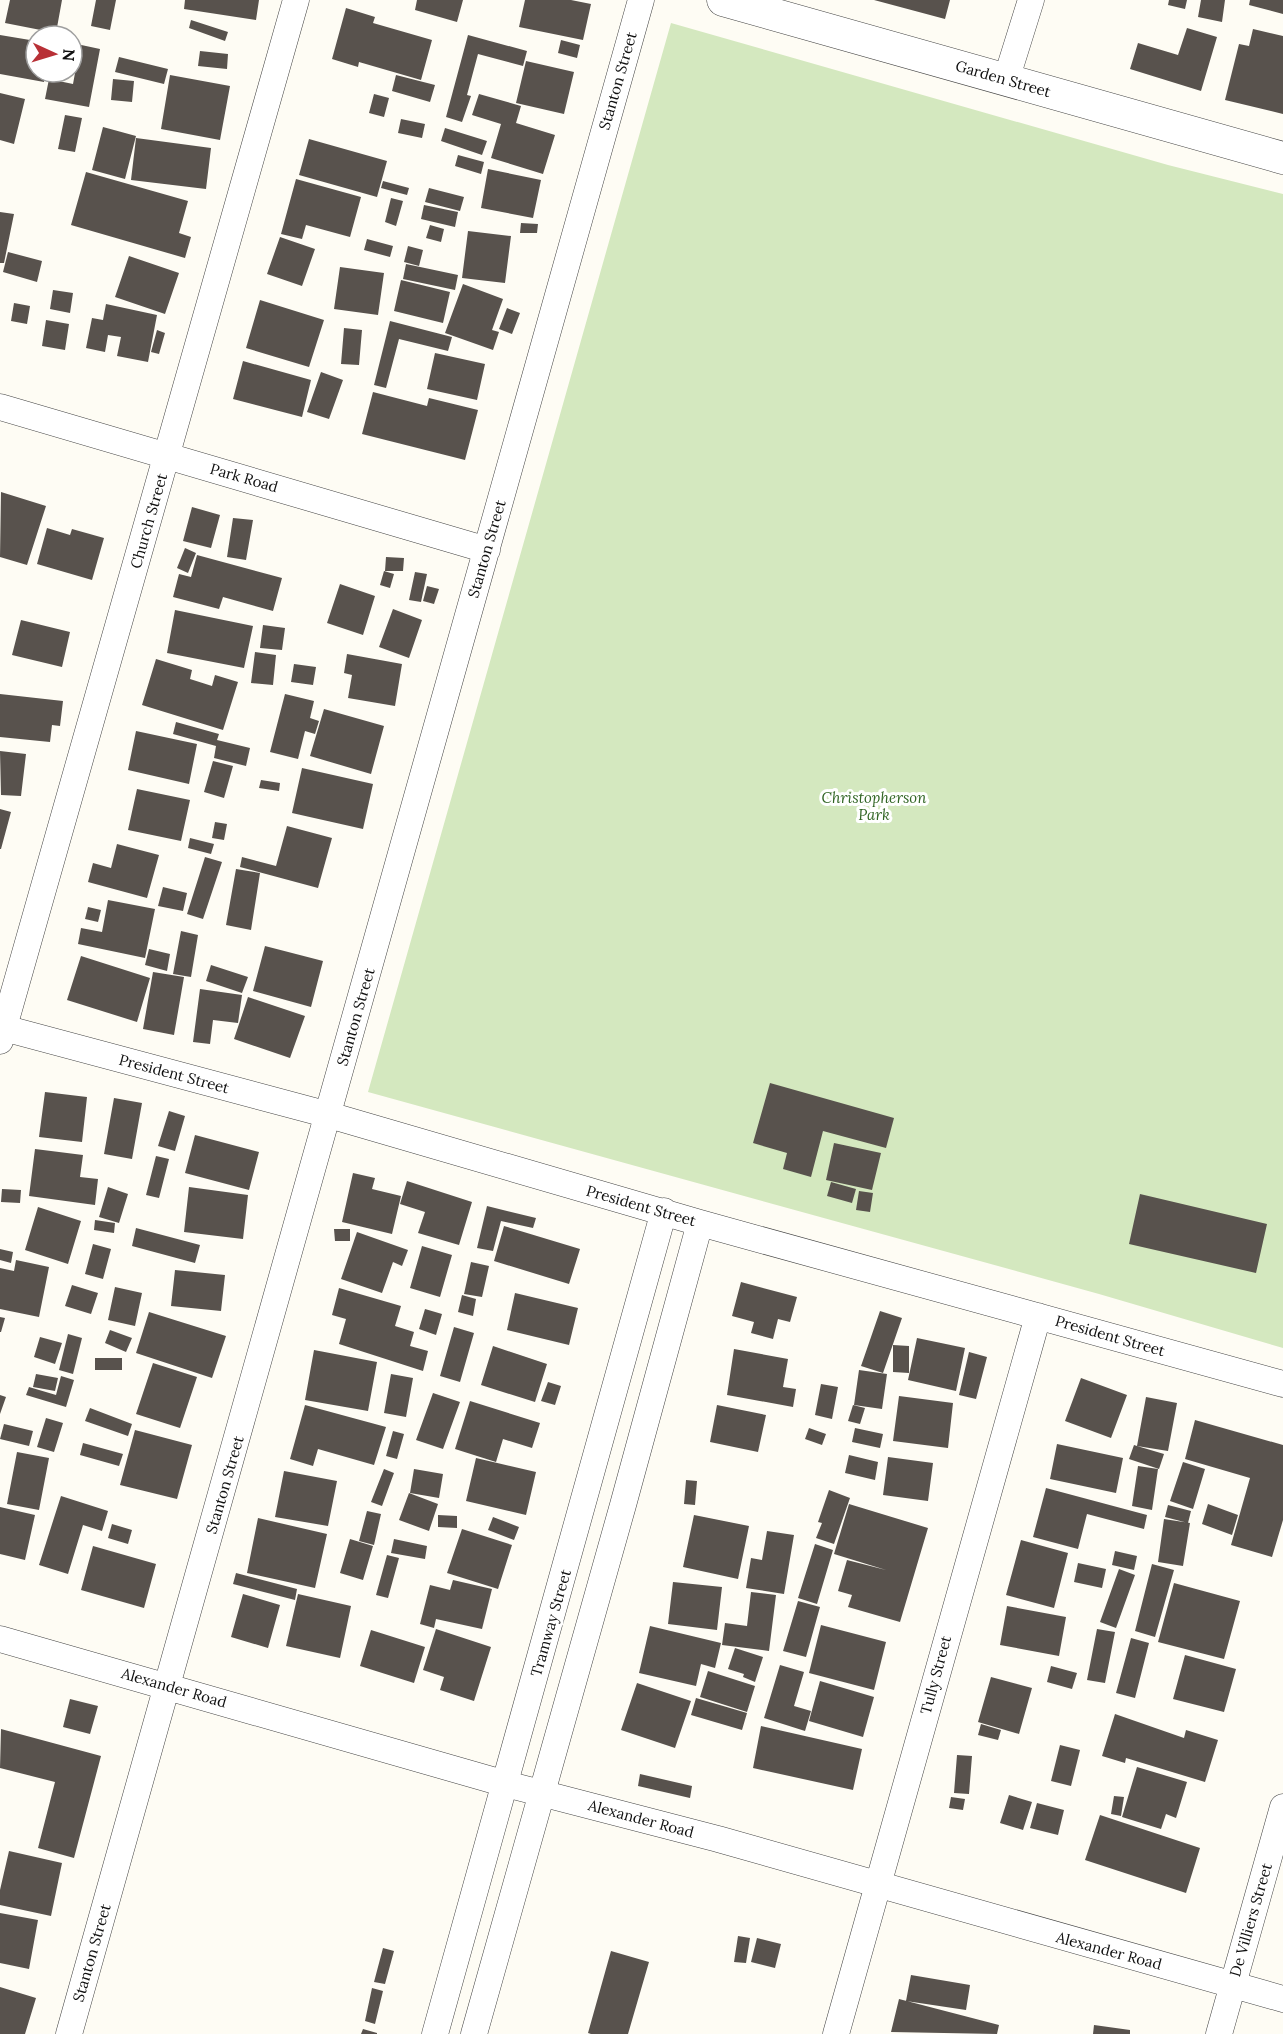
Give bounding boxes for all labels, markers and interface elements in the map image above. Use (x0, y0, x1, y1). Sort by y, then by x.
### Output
north arrow (24, 24, 84, 84)
street label: Stanton Street (594, 29, 641, 132)
text: N (59, 48, 79, 62)
street label: Garden Street (953, 56, 1053, 101)
street label: Park Road (208, 459, 280, 496)
street label: Church Street (126, 471, 171, 571)
street label: Stanton Street (463, 497, 510, 600)
park label: Christopherson Park (822, 788, 927, 824)
street label: Stanton Street (332, 965, 379, 1068)
street label: President Street (117, 1050, 231, 1097)
street label: President Street (584, 1181, 698, 1230)
street label: President Street (1053, 1311, 1167, 1360)
street label: Stanton Street (201, 1433, 248, 1536)
street label: Tramway Street (526, 1567, 575, 1679)
street label: Tully Street (916, 1633, 955, 1716)
street label: Alexander Road (118, 1663, 229, 1712)
street label: Alexander Road (585, 1795, 696, 1842)
street label: De Villiers Street (1225, 1861, 1276, 1979)
street label: Stanton Street (68, 1901, 115, 2004)
street label: Alexander Road (1053, 1927, 1164, 1974)

